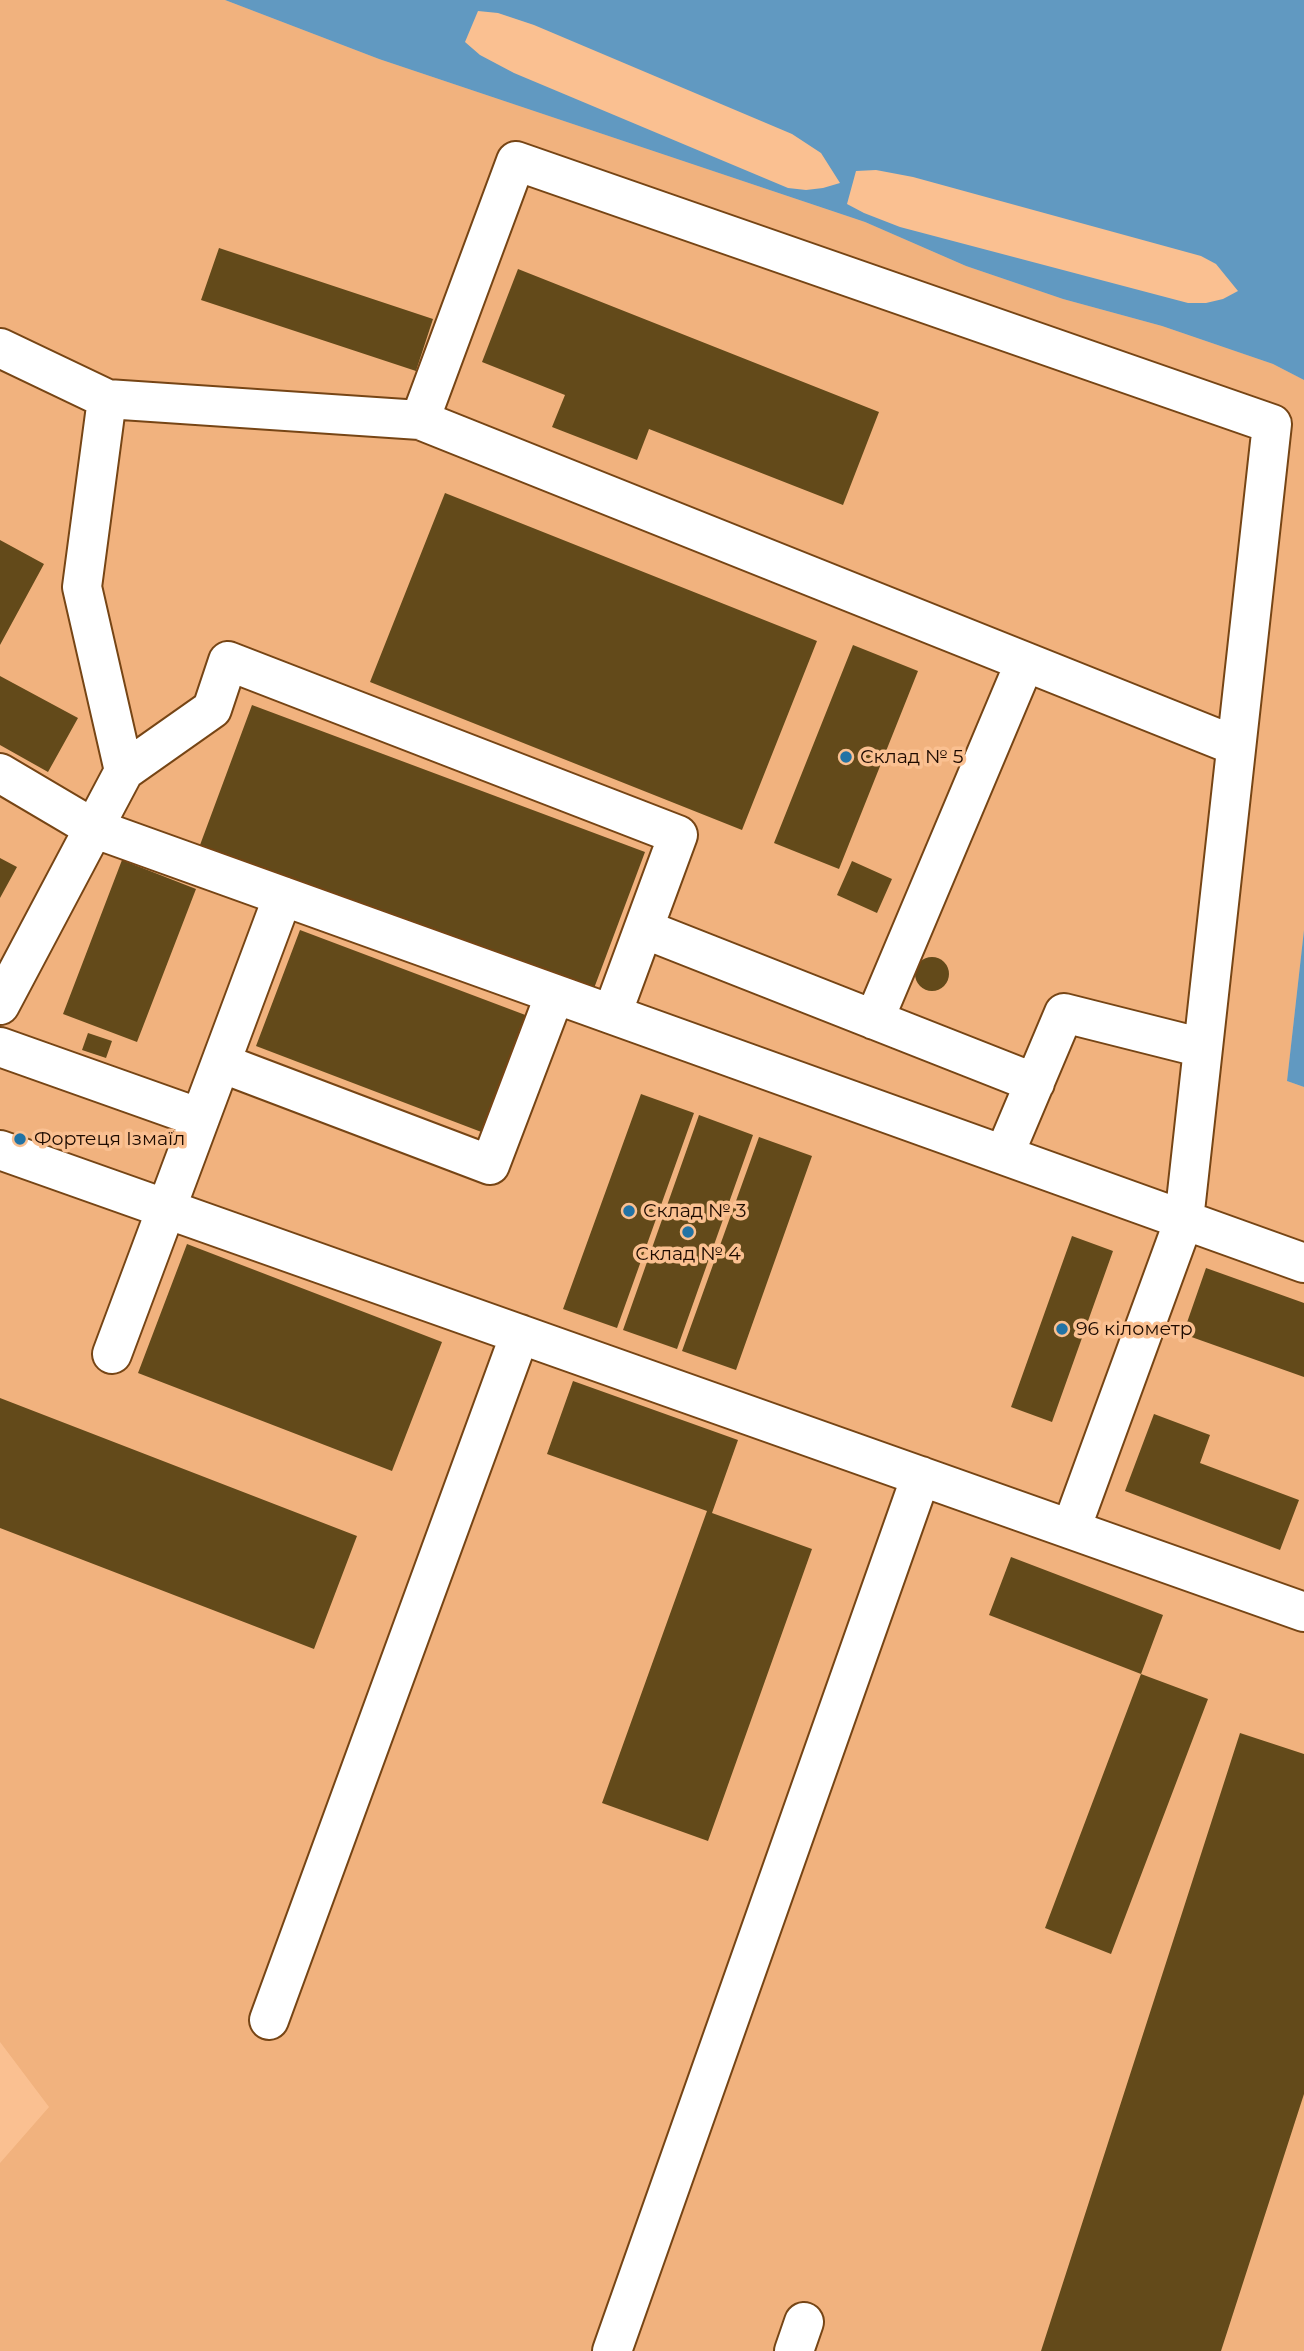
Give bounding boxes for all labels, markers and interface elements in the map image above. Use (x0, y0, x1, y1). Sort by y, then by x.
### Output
place label: Склад № 5 (860, 746, 964, 768)
marker: Склад № 5 (838, 749, 854, 765)
place label: Фортеця Ізмаїл (34, 1128, 185, 1150)
marker: Фортеця Ізмаїл (12, 1131, 28, 1147)
place label: Склад № 3 (643, 1200, 747, 1222)
marker: Склад № 3 (621, 1203, 637, 1219)
marker: Склад № 4 (680, 1224, 696, 1240)
place label: Склад № 4 (635, 1243, 741, 1265)
place label: 96 кілометр (1076, 1318, 1193, 1340)
marker: 96 кілометр (1054, 1321, 1070, 1337)

